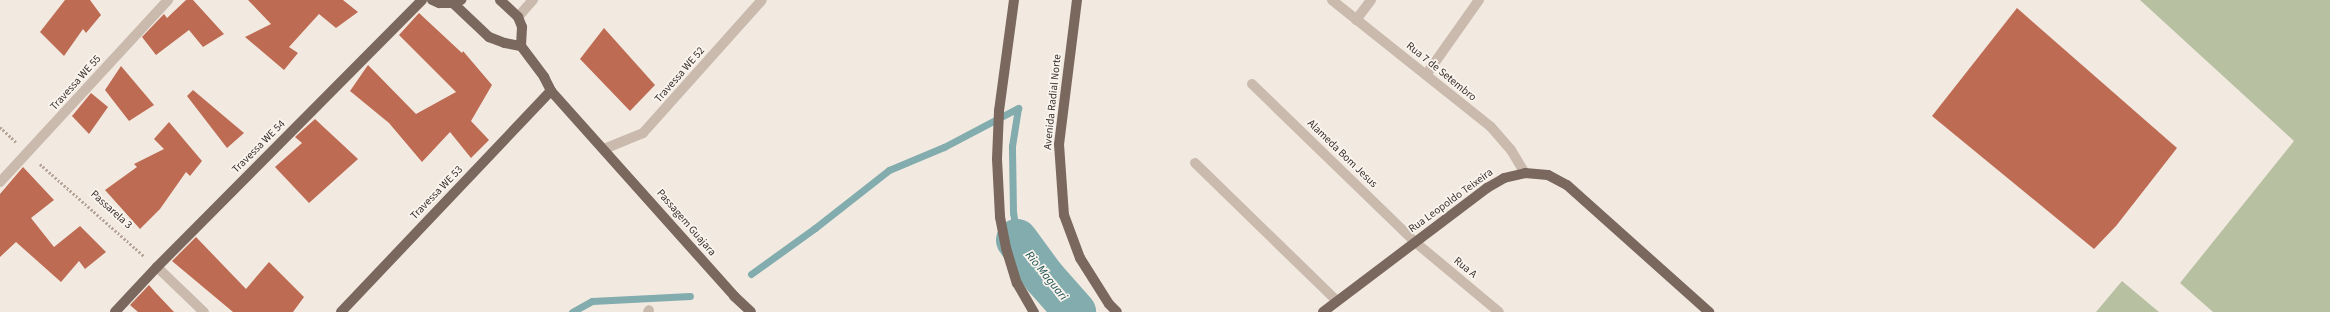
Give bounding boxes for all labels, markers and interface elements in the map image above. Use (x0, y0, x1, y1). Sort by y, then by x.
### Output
street label: Rua 7 de Setembro (1403, 40, 1479, 104)
street label: Travessa WE 52 (652, 44, 708, 106)
street label: Travessa WE 55 (48, 53, 104, 113)
street label: Avenida Radial Norte (1041, 54, 1065, 150)
street label: Alameda Bom Jesus (1304, 117, 1380, 191)
street label: Travessa WE 54 (230, 118, 288, 176)
street label: Travessa WE 53 (408, 163, 466, 223)
street label: Rua Leopoldo Teixeira (1406, 166, 1496, 236)
street label: Passagem Guajara (653, 187, 719, 259)
street label: Passarela 3 (88, 188, 134, 232)
water label: Rio Maguari (1022, 249, 1070, 303)
street label: Rua A (1451, 255, 1479, 281)

